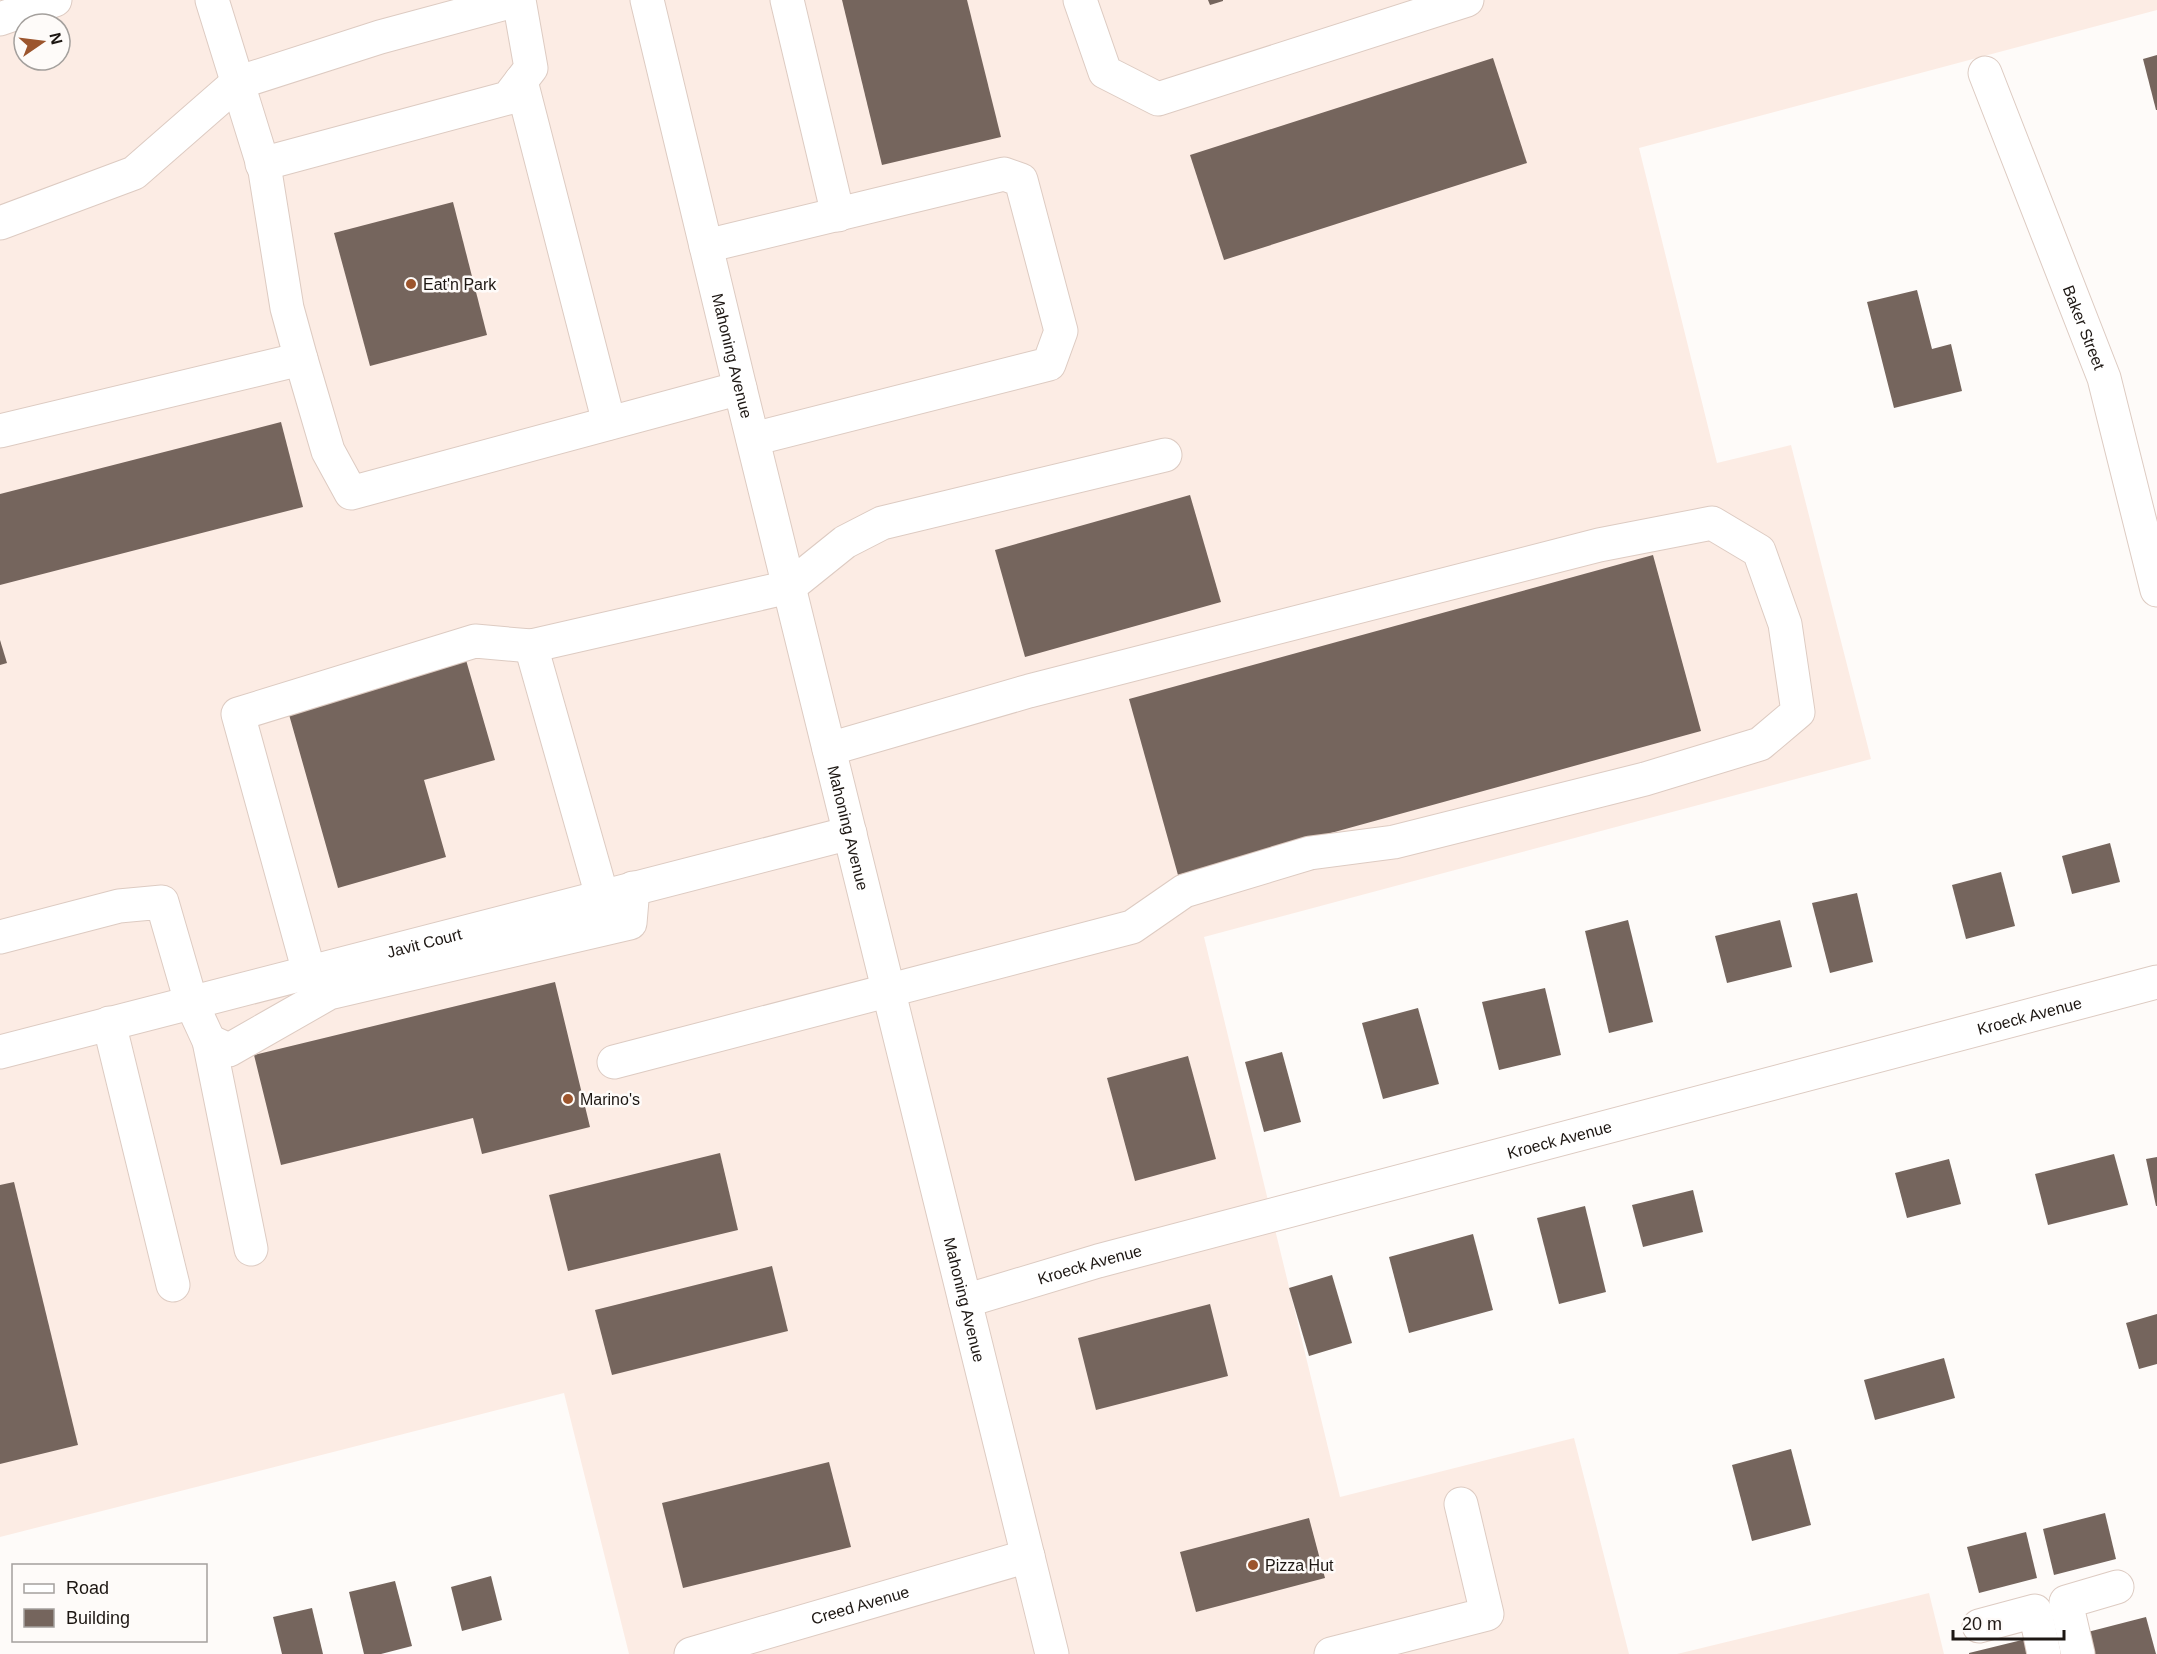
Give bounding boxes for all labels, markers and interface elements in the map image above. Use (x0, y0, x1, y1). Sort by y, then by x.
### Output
north arrow (12, 12, 72, 72)
text: N (46, 31, 66, 46)
place label: Eat'n Park (423, 276, 497, 293)
marker: Eat'n Park (404, 277, 418, 291)
street label: Baker Street (2060, 283, 2108, 373)
street label: Mahoning Avenue (709, 292, 755, 420)
street label: Mahoning Avenue (824, 764, 871, 892)
street label: Javit Court (385, 925, 464, 961)
street label: Kroeck Avenue (1975, 994, 2084, 1038)
place label: Marino's (580, 1091, 640, 1108)
marker: Marino's (561, 1092, 575, 1106)
street label: Kroeck Avenue (1505, 1118, 1614, 1162)
street label: Mahoning Avenue (941, 1236, 988, 1364)
street label: Kroeck Avenue (1036, 1242, 1144, 1288)
place label: Pizza Hut (1265, 1557, 1334, 1574)
marker: Pizza Hut (1246, 1558, 1260, 1572)
legend (12, 1564, 207, 1642)
text: Road (66, 1578, 109, 1598)
street label: Creed Avenue (809, 1583, 911, 1628)
scale bar (1953, 1603, 2064, 1641)
text: Building (66, 1608, 130, 1628)
text: 20 m (1962, 1614, 2002, 1634)

